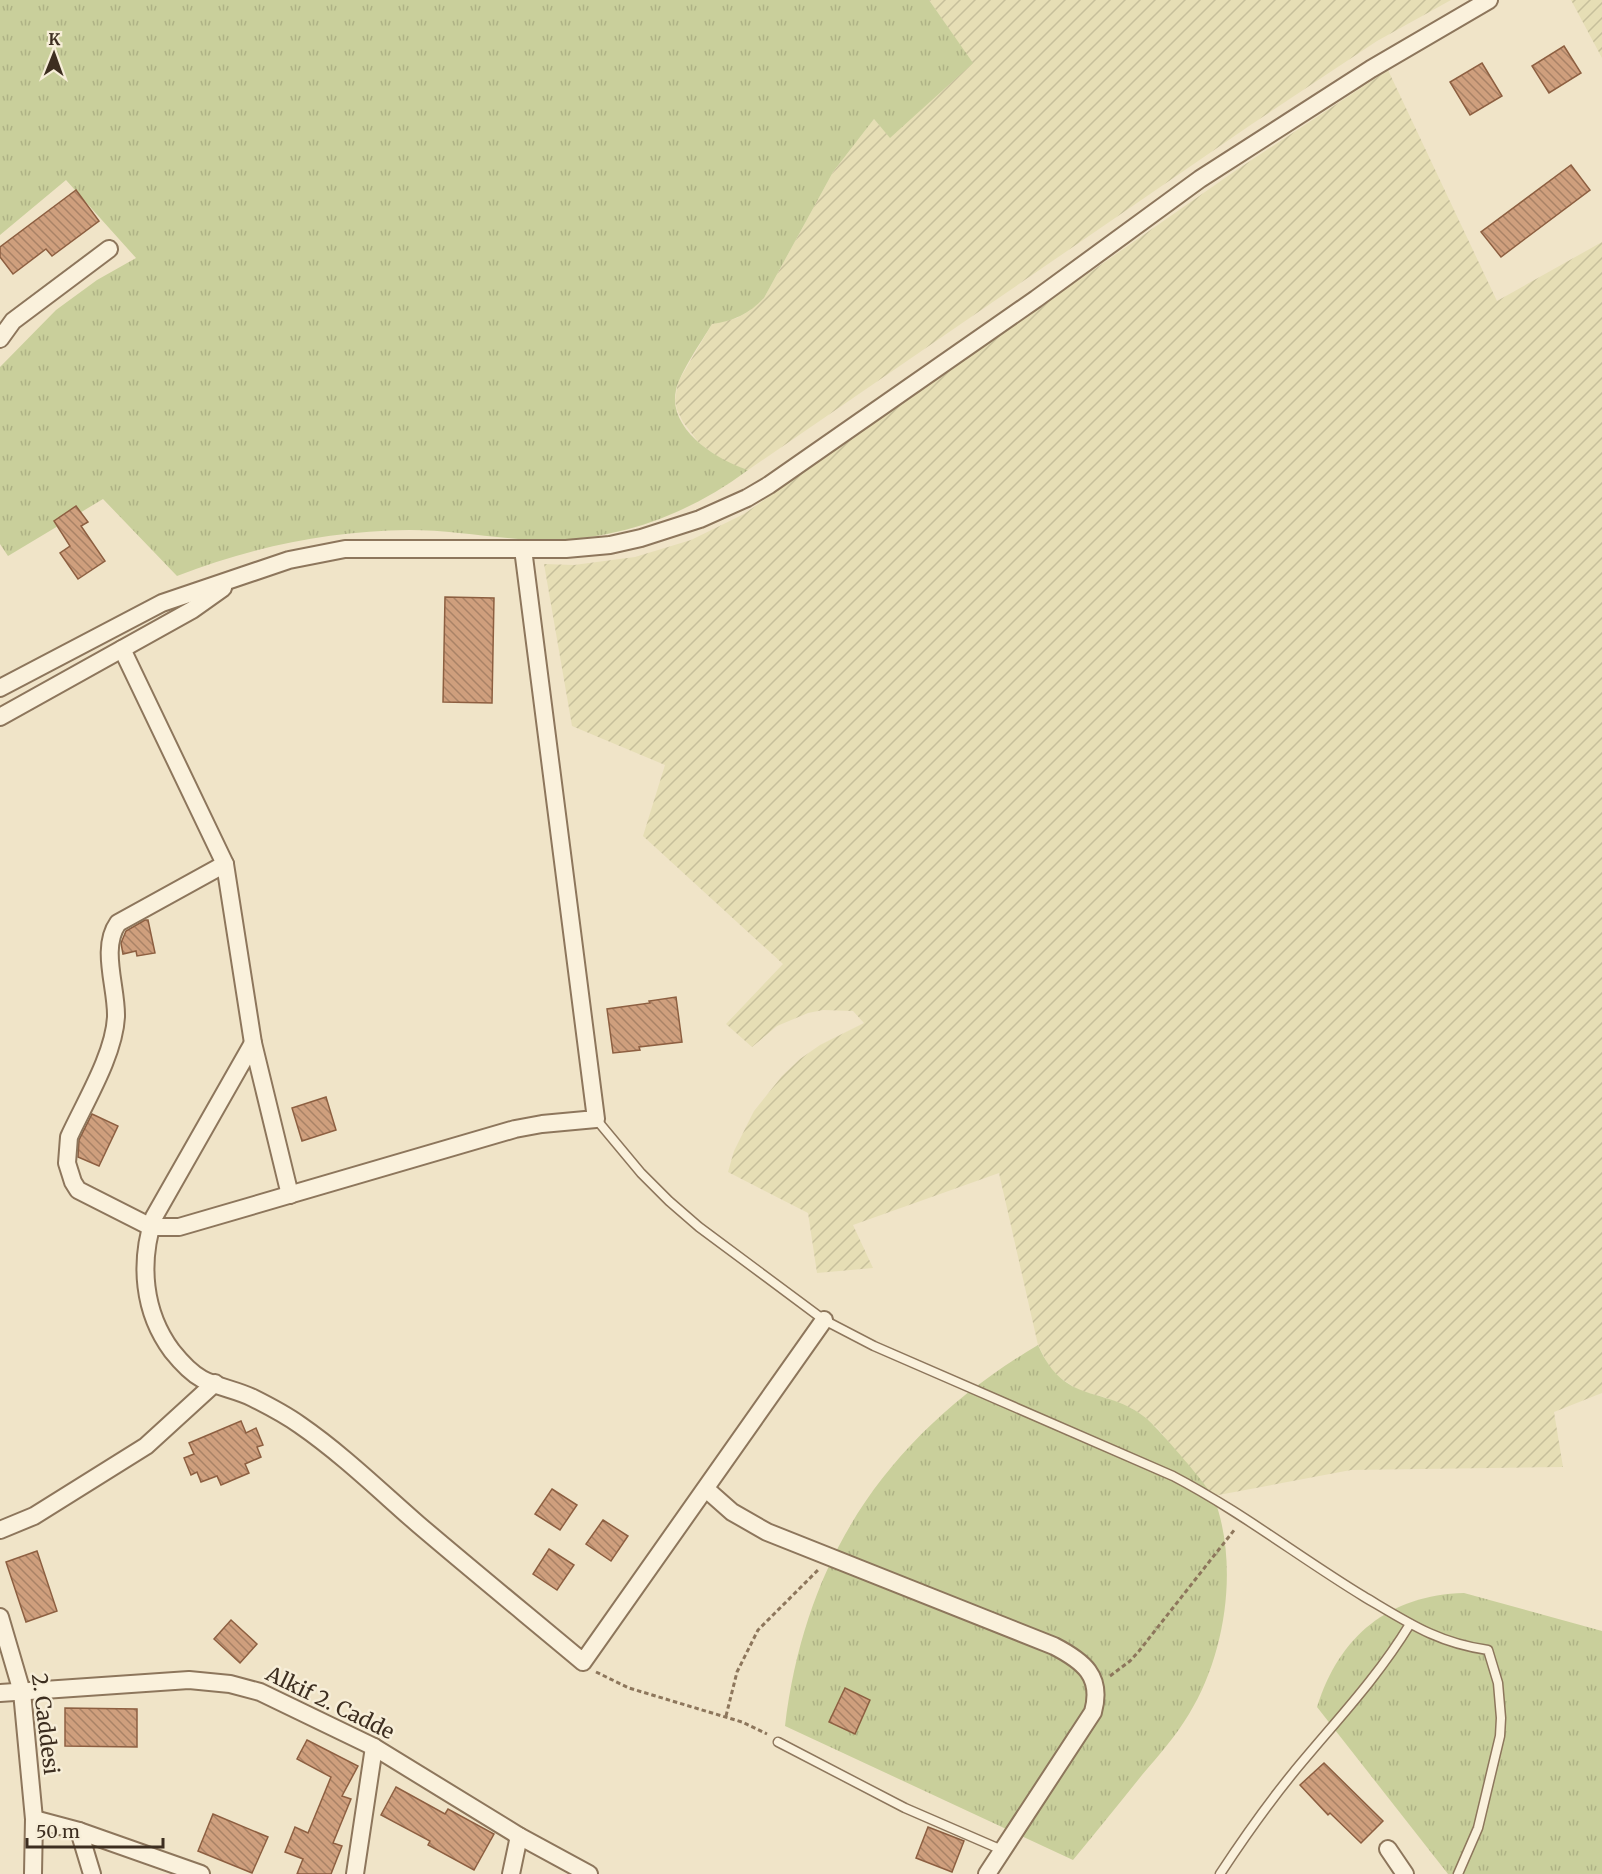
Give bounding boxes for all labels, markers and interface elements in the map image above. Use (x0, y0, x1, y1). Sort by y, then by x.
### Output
north arrow (24, 24, 84, 84)
text: K (48, 29, 60, 49)
street label: Alkif 2. Cadde (261, 1659, 399, 1745)
street label: 2. Caddesi (26, 1672, 65, 1776)
scale bar (27, 1811, 164, 1849)
text: 50 m (36, 1820, 80, 1843)

